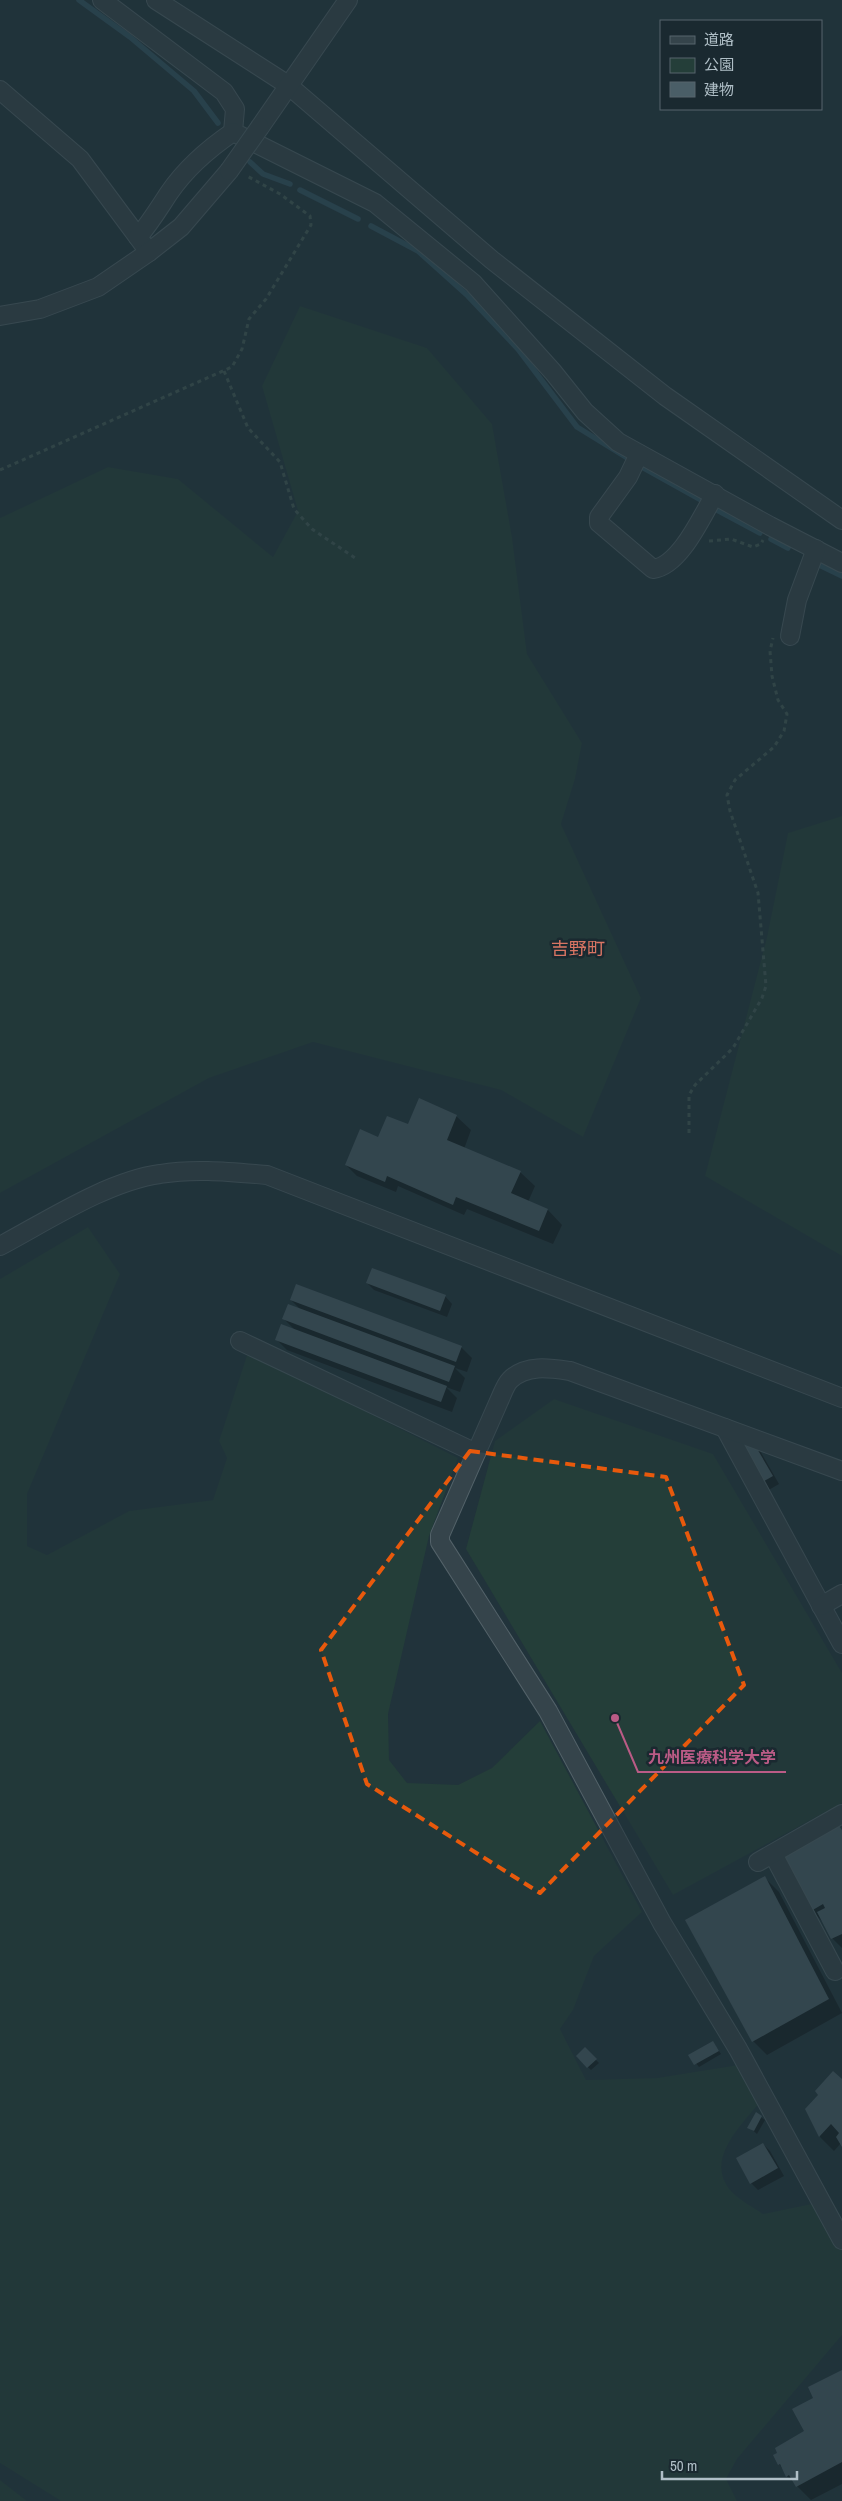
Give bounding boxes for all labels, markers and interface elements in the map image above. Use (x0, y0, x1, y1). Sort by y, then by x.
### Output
legend (660, 20, 822, 110)
text: 道路 (704, 29, 734, 50)
text: 公園 (704, 54, 734, 75)
text: 建物 (704, 79, 734, 100)
district label: 吉野町 (551, 936, 605, 961)
callout: 九州医療科学大学 (638, 1741, 786, 1772)
text: 九州医療科学大学 (648, 1746, 776, 1768)
scale bar (662, 2448, 797, 2480)
text: 50 m (670, 2455, 697, 2476)

